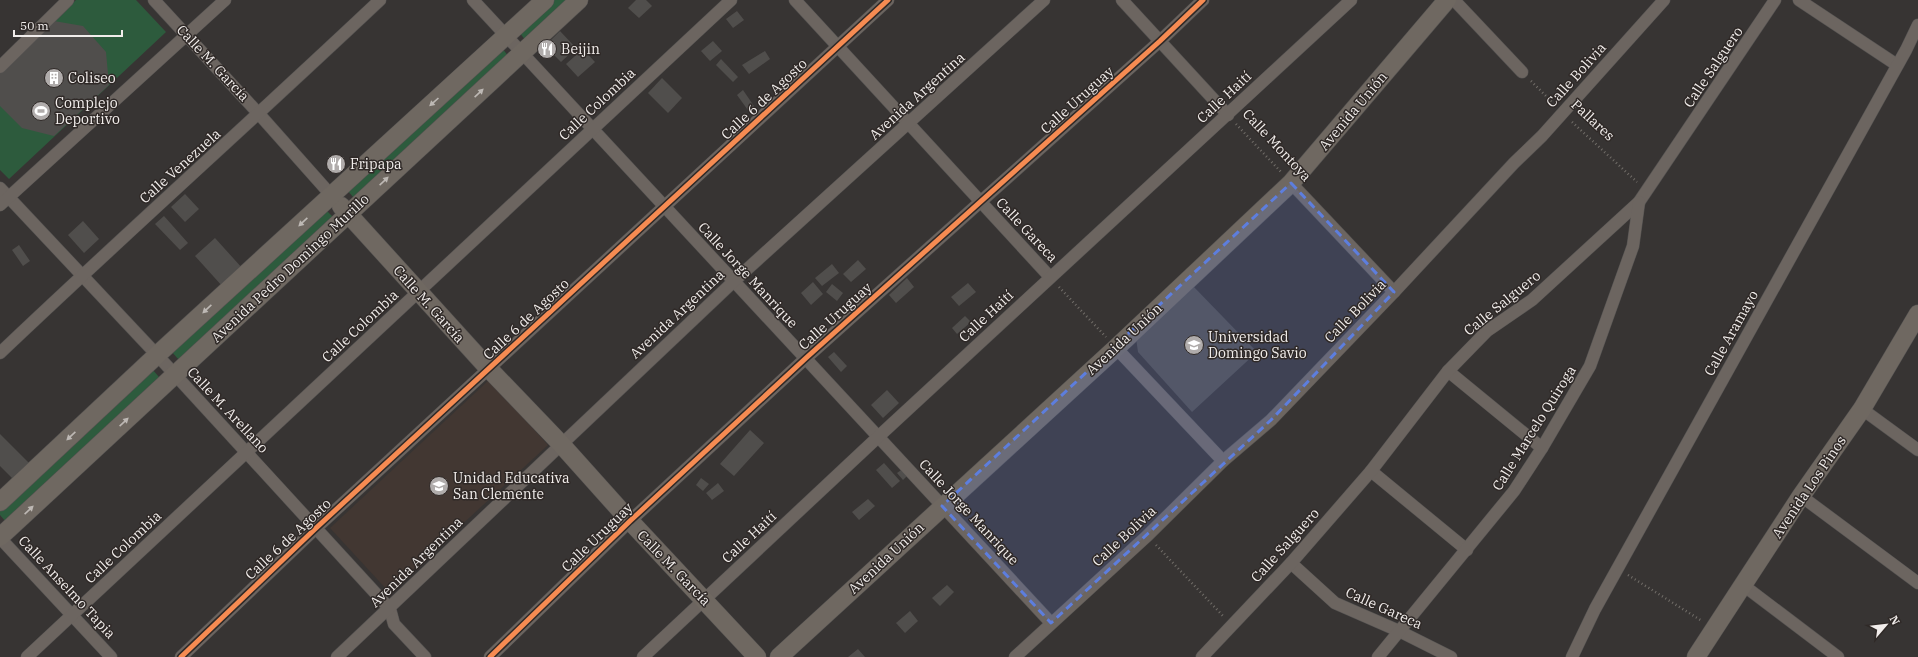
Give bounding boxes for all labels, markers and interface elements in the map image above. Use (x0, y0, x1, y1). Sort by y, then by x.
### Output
scale bar (14, 12, 122, 38)
text: 50 m (20, 18, 49, 33)
street label: Calle M. García (173, 21, 253, 105)
street label: Calle Salguero (1679, 23, 1747, 111)
restaurant icon: Beijin (536, 38, 558, 60)
street label: Calle Bolivia (1542, 39, 1610, 111)
place label: Beijin (561, 40, 600, 58)
street label: Avenida Argentina (865, 48, 969, 144)
street label: Calle 6 de Agosto (717, 54, 811, 144)
street label: Calle Uruguay (1037, 62, 1118, 138)
street label: Calle Colombia (555, 64, 639, 144)
building icon: Coliseo (43, 67, 65, 89)
street label: Calle Haití (1193, 67, 1255, 127)
street label: Avenida Unión (1315, 68, 1391, 154)
place label: Coliseo (68, 69, 116, 87)
one-way arrow (474, 88, 484, 98)
place label: Complejo Deportivo (55, 94, 120, 128)
street label: Pallares (1568, 95, 1619, 145)
one-way arrow (428, 98, 439, 107)
sports icon: Complejo Deportivo (30, 100, 52, 122)
street label: Calle Montoya (1239, 105, 1315, 185)
street label: Calle Venezuela (136, 125, 225, 207)
restaurant icon: Fripapa (325, 153, 347, 175)
place label: Fripapa (350, 155, 402, 173)
one-way arrow (379, 177, 389, 186)
street label: Avenida Pedro Domingo Murillo (207, 190, 373, 346)
street label: Calle Gareca (992, 194, 1062, 266)
one-way arrow (297, 217, 308, 226)
street label: Calle Jorge Manrique (694, 218, 802, 332)
street label: Calle M. García (389, 261, 469, 347)
street label: Avenida Argentina (626, 265, 728, 362)
street label: Calle Salguero (1460, 266, 1544, 339)
street label: Calle 6 de Agosto (479, 274, 573, 364)
street label: Calle Bolivia (1320, 275, 1390, 346)
street label: Calle Uruguay (795, 278, 876, 354)
street label: Calle Colombia (318, 286, 402, 366)
street label: Calle Haití (955, 286, 1017, 346)
street label: Calle Aramayo (1700, 287, 1762, 379)
street label: Avenida Unión (1082, 299, 1166, 379)
one-way arrow (202, 305, 212, 314)
place label: Universidad Domingo Savio (1208, 328, 1307, 362)
school or university icon: Universidad Domingo Savio (1183, 334, 1205, 356)
street label: Calle Marcelo Quiroga (1488, 362, 1580, 494)
street label: Calle M. Arellano (184, 363, 273, 457)
one-way arrow (119, 417, 129, 426)
one-way arrow (66, 431, 75, 440)
street label: Avenida Los Pinos (1768, 432, 1850, 542)
street label: Calle Jorge Manrique (915, 455, 1023, 569)
place label: Unidad Educativa San Clemente (453, 469, 570, 503)
school or university icon: Unidad Educativa San Clemente (428, 475, 450, 497)
street label: Calle 6 de Agosto (241, 494, 335, 584)
street label: Calle Uruguay (557, 498, 637, 576)
street label: Calle Bolivia (1088, 502, 1160, 570)
street label: Calle Salguero (1247, 504, 1323, 586)
one-way arrow (24, 506, 33, 515)
street label: Calle Colombia (81, 507, 165, 587)
street label: Calle Haití (718, 507, 780, 567)
street label: Avenida Argentina (366, 513, 467, 611)
street label: Avenida Unión (844, 518, 928, 598)
street label: Calle M. García (633, 526, 715, 610)
street label: Calle Anselmo Tapia (15, 532, 120, 642)
street label: Calle Gareca (1343, 583, 1426, 633)
north arrow (1866, 605, 1906, 645)
text: N (1887, 613, 1903, 628)

